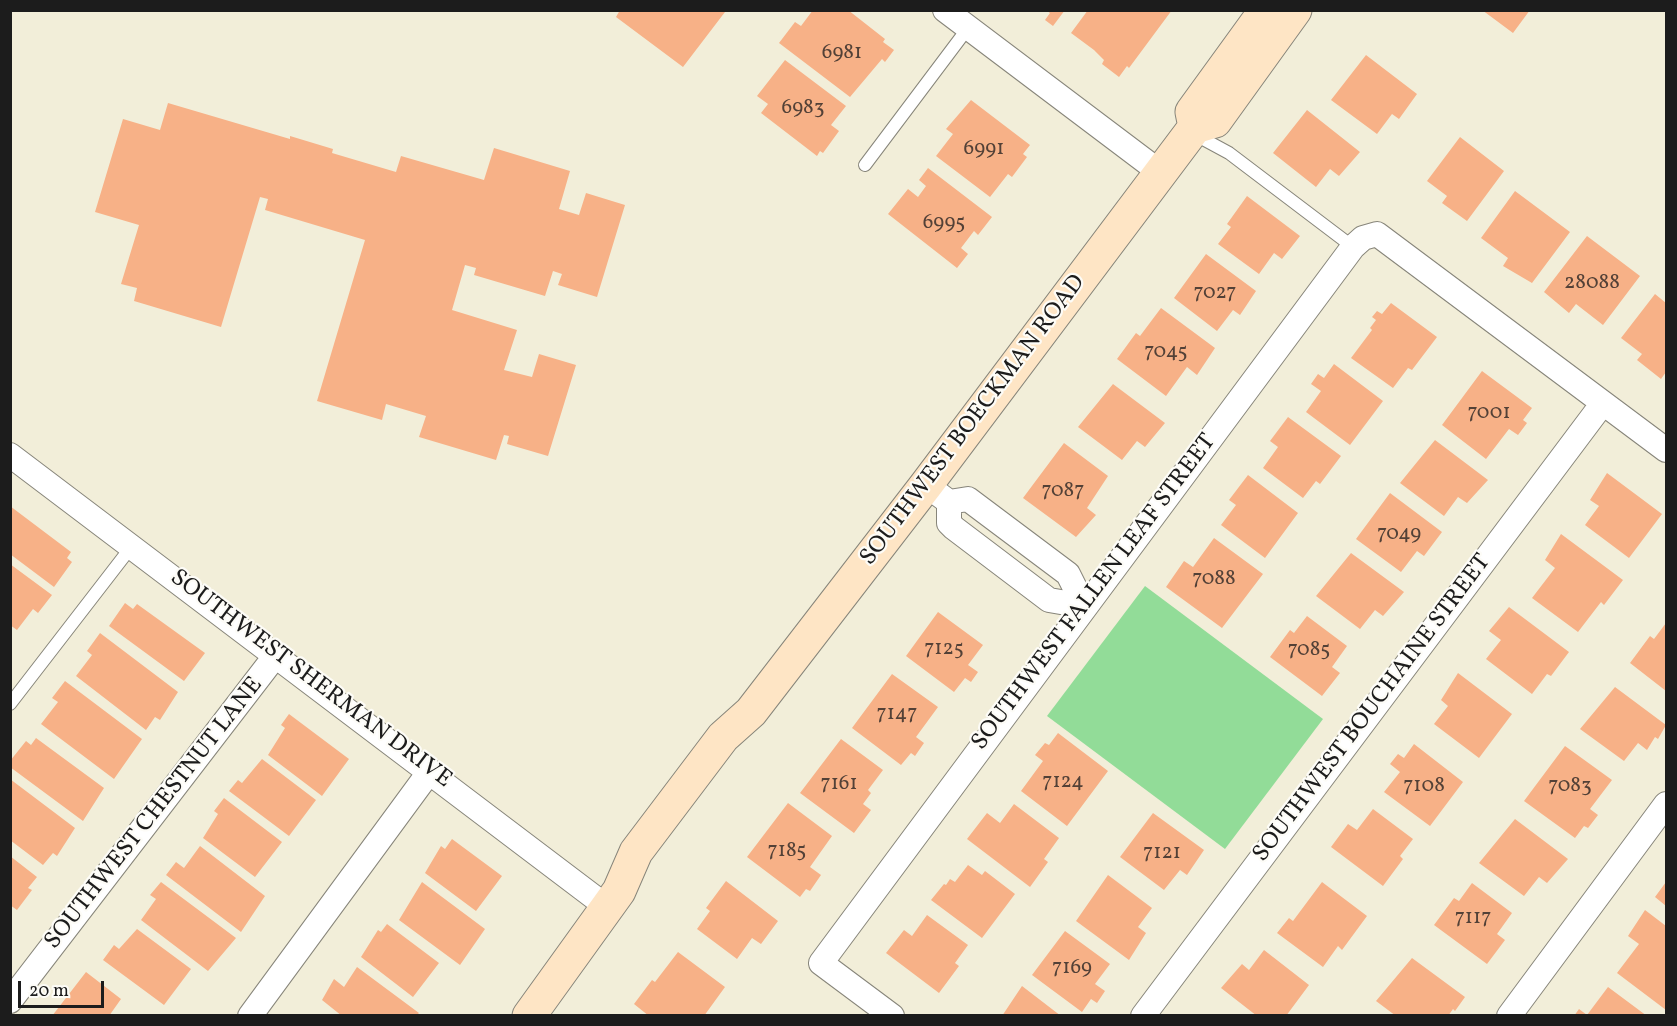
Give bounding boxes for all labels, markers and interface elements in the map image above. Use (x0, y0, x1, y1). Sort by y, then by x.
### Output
house number: 6981 (822, 41, 862, 67)
house number: 6983 (782, 96, 824, 122)
house number: 6991 (964, 137, 1004, 163)
house number: 6995 (923, 211, 965, 237)
street label: SOUTHWEST BOECKMAN ROAD (855, 270, 1093, 572)
house number: 28088 (1564, 271, 1620, 297)
house number: 7027 (1194, 281, 1236, 307)
house number: 7045 (1144, 340, 1188, 366)
house number: 7001 (1467, 401, 1511, 427)
street label: SOUTHWEST FALLEN LEAF STREET (967, 429, 1223, 757)
house number: 7087 (1042, 479, 1084, 505)
house number: 7049 (1377, 522, 1421, 548)
street label: SOUTHWEST BOUCHAINE STREET (1248, 550, 1498, 868)
street label: SOUTHWEST SHERMAN DRIVE (163, 565, 457, 795)
house number: 7088 (1192, 567, 1236, 593)
house number: 7125 (924, 637, 964, 663)
house number: 7085 (1288, 638, 1330, 664)
street label: SOUTHWEST CHESTNUT LANE (40, 672, 270, 956)
house number: 7147 (876, 702, 918, 728)
house number: 7124 (1042, 770, 1084, 796)
house number: 7161 (820, 772, 858, 798)
house number: 7108 (1403, 774, 1445, 800)
house number: 7083 (1548, 774, 1592, 800)
house number: 7185 (768, 839, 806, 865)
house number: 7121 (1143, 841, 1181, 867)
house number: 7117 (1455, 906, 1491, 932)
house number: 7169 (1052, 956, 1092, 982)
scale bar (21, 969, 106, 1007)
text: 20 m (29, 979, 69, 1004)

